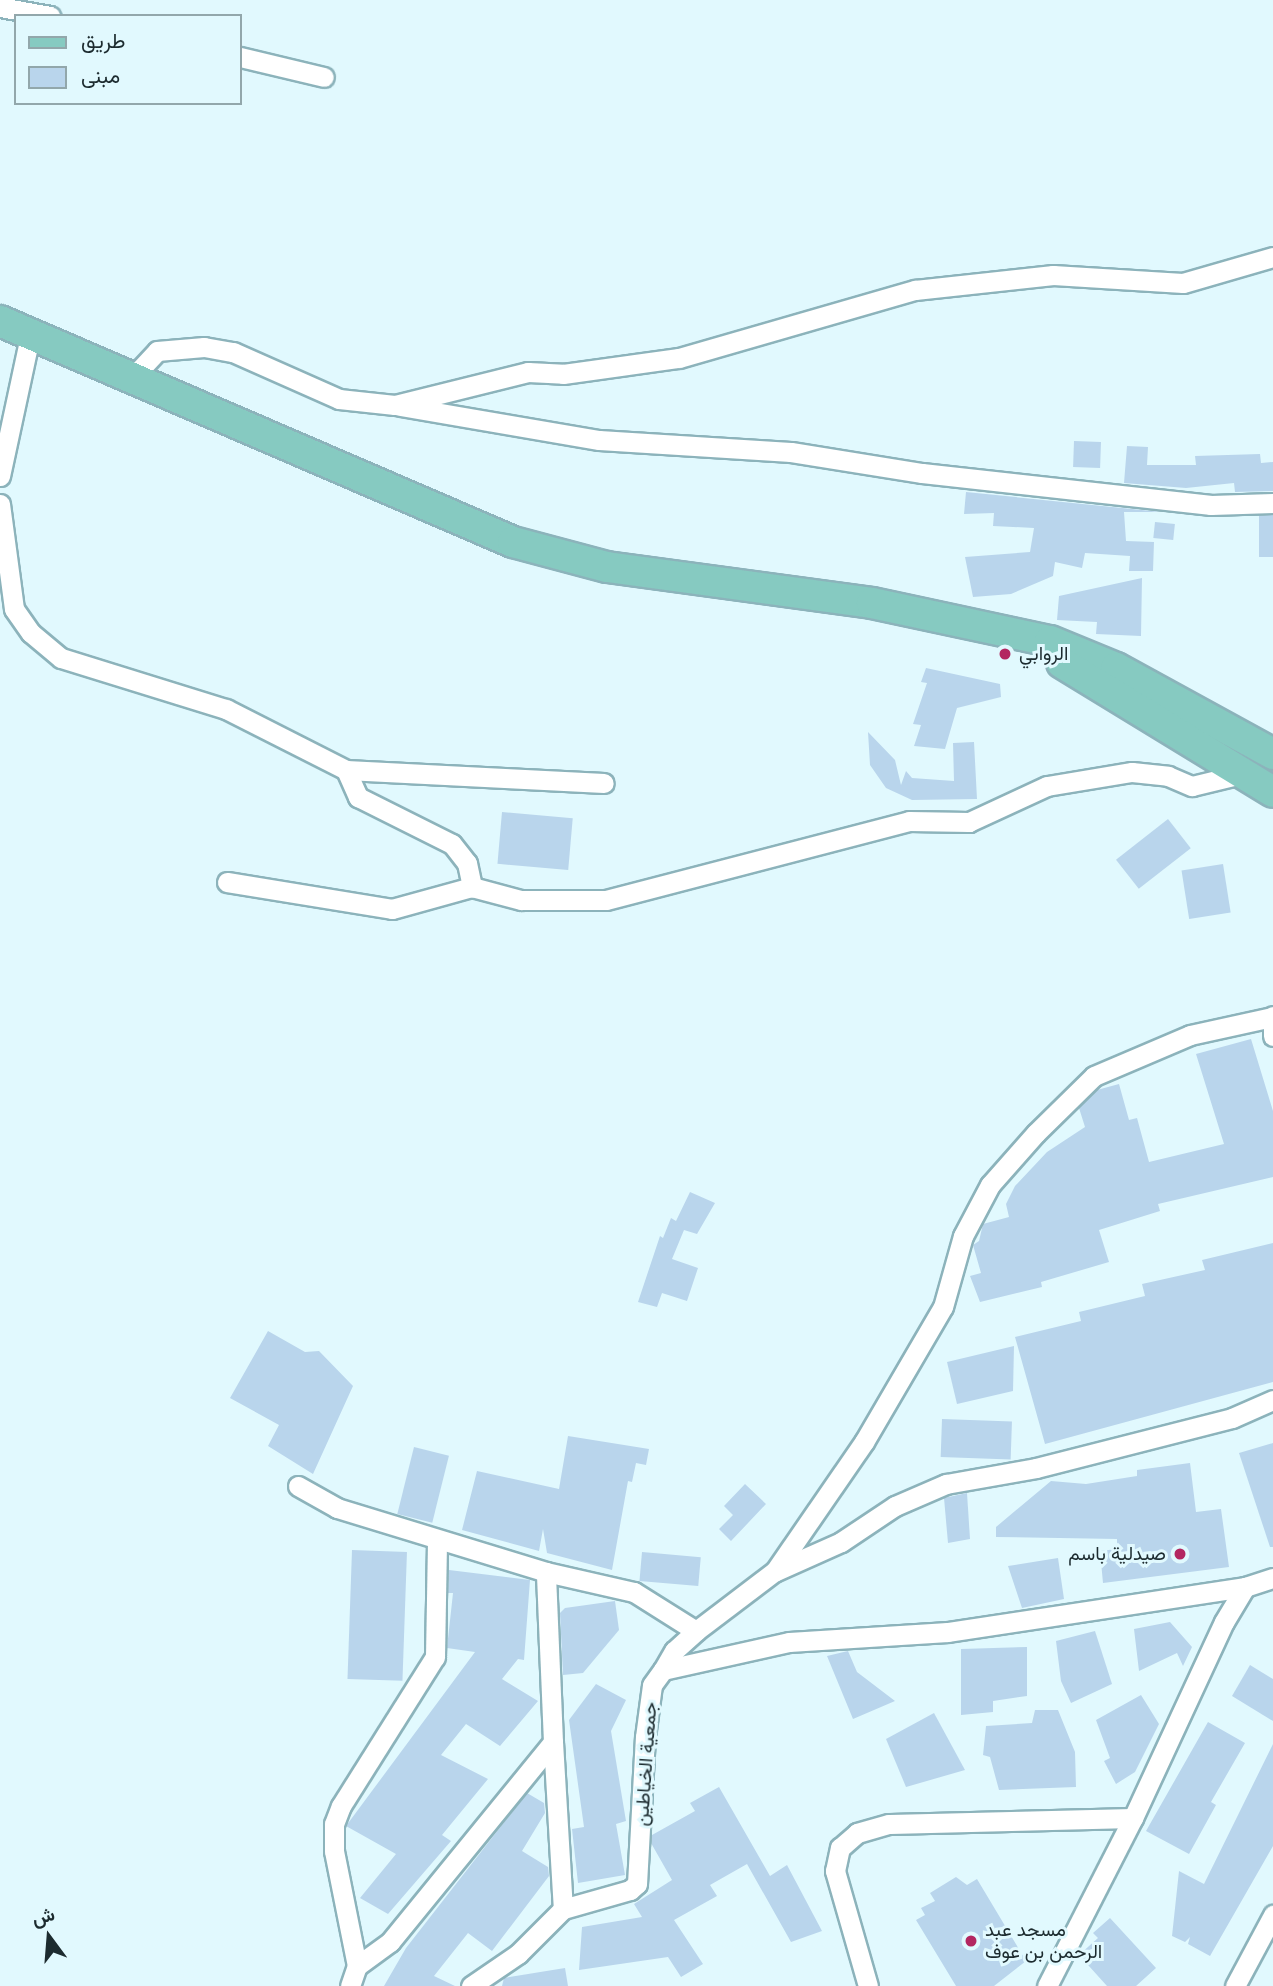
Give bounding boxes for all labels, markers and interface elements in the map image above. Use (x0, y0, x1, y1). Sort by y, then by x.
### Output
legend (14, 14, 242, 105)
text: طريق (81, 28, 126, 54)
text: مبنى (81, 63, 120, 89)
place label: الروابي (1019, 643, 1068, 665)
marker: الروابي (997, 646, 1013, 662)
place label: صيدلية باسم (1068, 1543, 1166, 1565)
marker: صيدلية باسم (1172, 1546, 1188, 1562)
street label: جمعية الخياطين (630, 1701, 662, 1827)
north arrow (14, 1902, 84, 1972)
text: ش (29, 1902, 57, 1931)
place label: مسجد عبد الرحمن بن عوف (985, 1919, 1102, 1963)
marker: مسجد عبد الرحمن بن عوف (963, 1933, 979, 1949)

